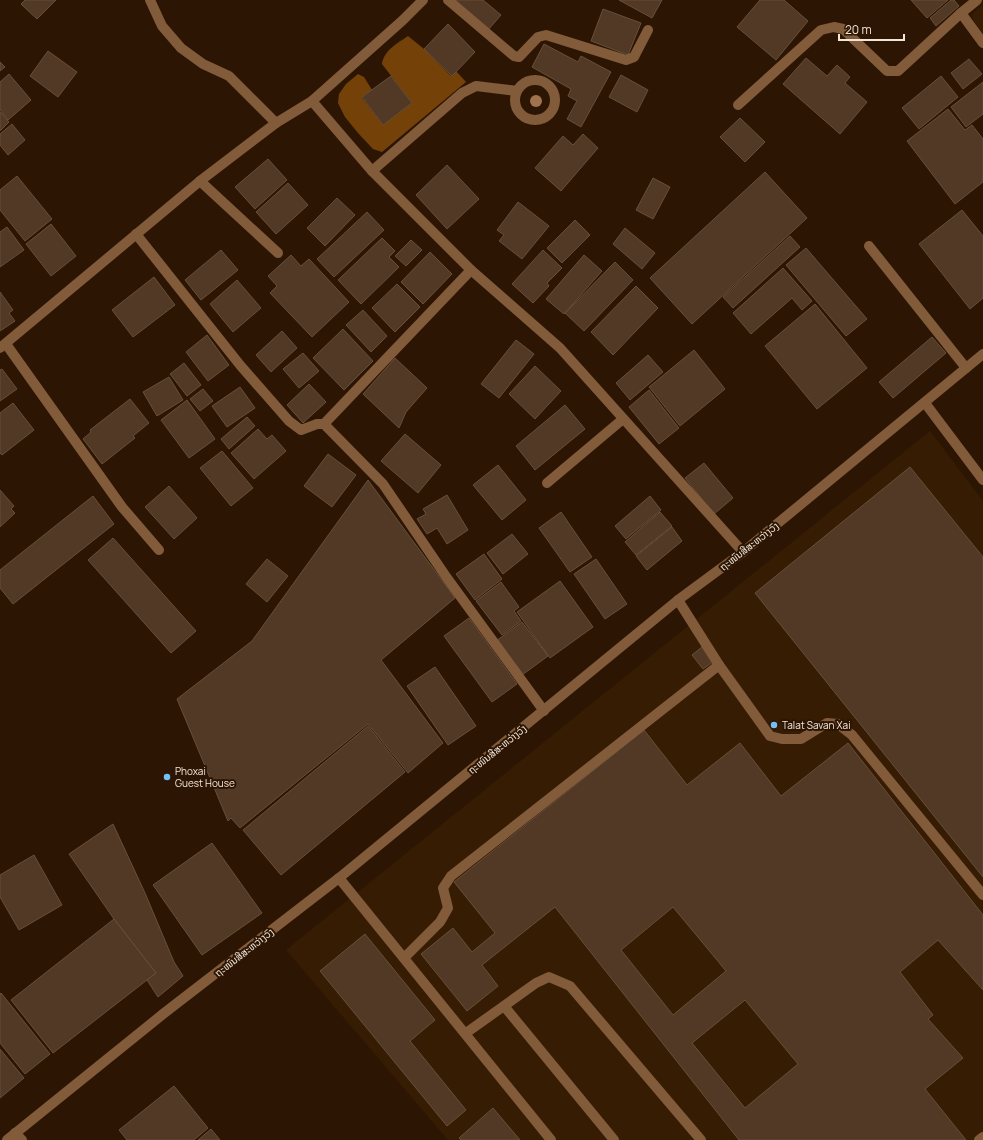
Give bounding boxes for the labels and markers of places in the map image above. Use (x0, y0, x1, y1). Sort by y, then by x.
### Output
place label: Talat Savan Xai (782, 718, 850, 732)
marker: Talat Savan Xai (769, 720, 779, 730)
place label: Phoxai Guest House (175, 764, 235, 790)
marker: Phoxai Guest House (162, 772, 172, 782)

